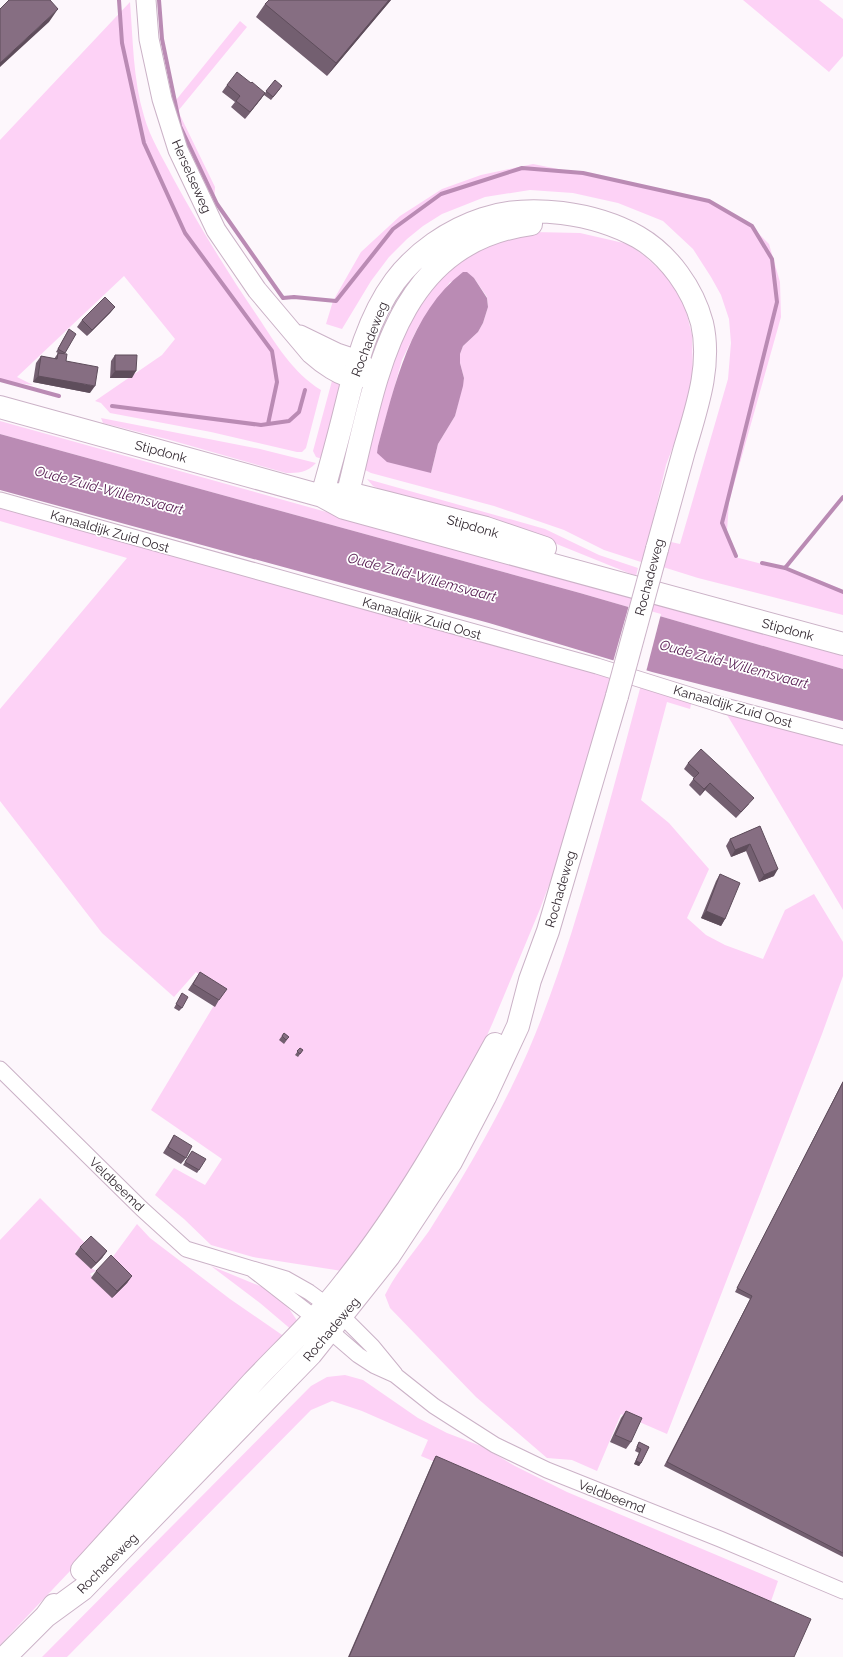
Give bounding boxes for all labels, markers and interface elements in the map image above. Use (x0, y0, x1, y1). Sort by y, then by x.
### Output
street label: Herselseweg (169, 137, 214, 215)
street label: Rochadeweg (348, 299, 391, 379)
street label: Stipdonk (133, 437, 189, 466)
water label: Oude Zuid-Willemsvaart (33, 462, 186, 518)
street label: Kanaaldijk Zuid Oost (49, 507, 172, 556)
street label: Stipdonk (445, 512, 501, 541)
street label: Rochadeweg (632, 537, 667, 617)
water label: Oude Zuid-Willemsvaart (346, 549, 499, 605)
street label: Kanaaldijk Zuid Oost (361, 594, 484, 643)
street label: Stipdonk (760, 615, 816, 644)
water label: Oude Zuid-Willemsvaart (658, 636, 811, 692)
street label: Kanaaldijk Zuid Oost (672, 682, 795, 731)
street label: Rochadeweg (542, 849, 579, 929)
street label: Veldbeemd (86, 1154, 147, 1214)
street label: Rochadeweg (300, 1294, 363, 1365)
street label: Veldbeemd (576, 1477, 647, 1516)
street label: Rochadeweg (74, 1530, 141, 1597)

